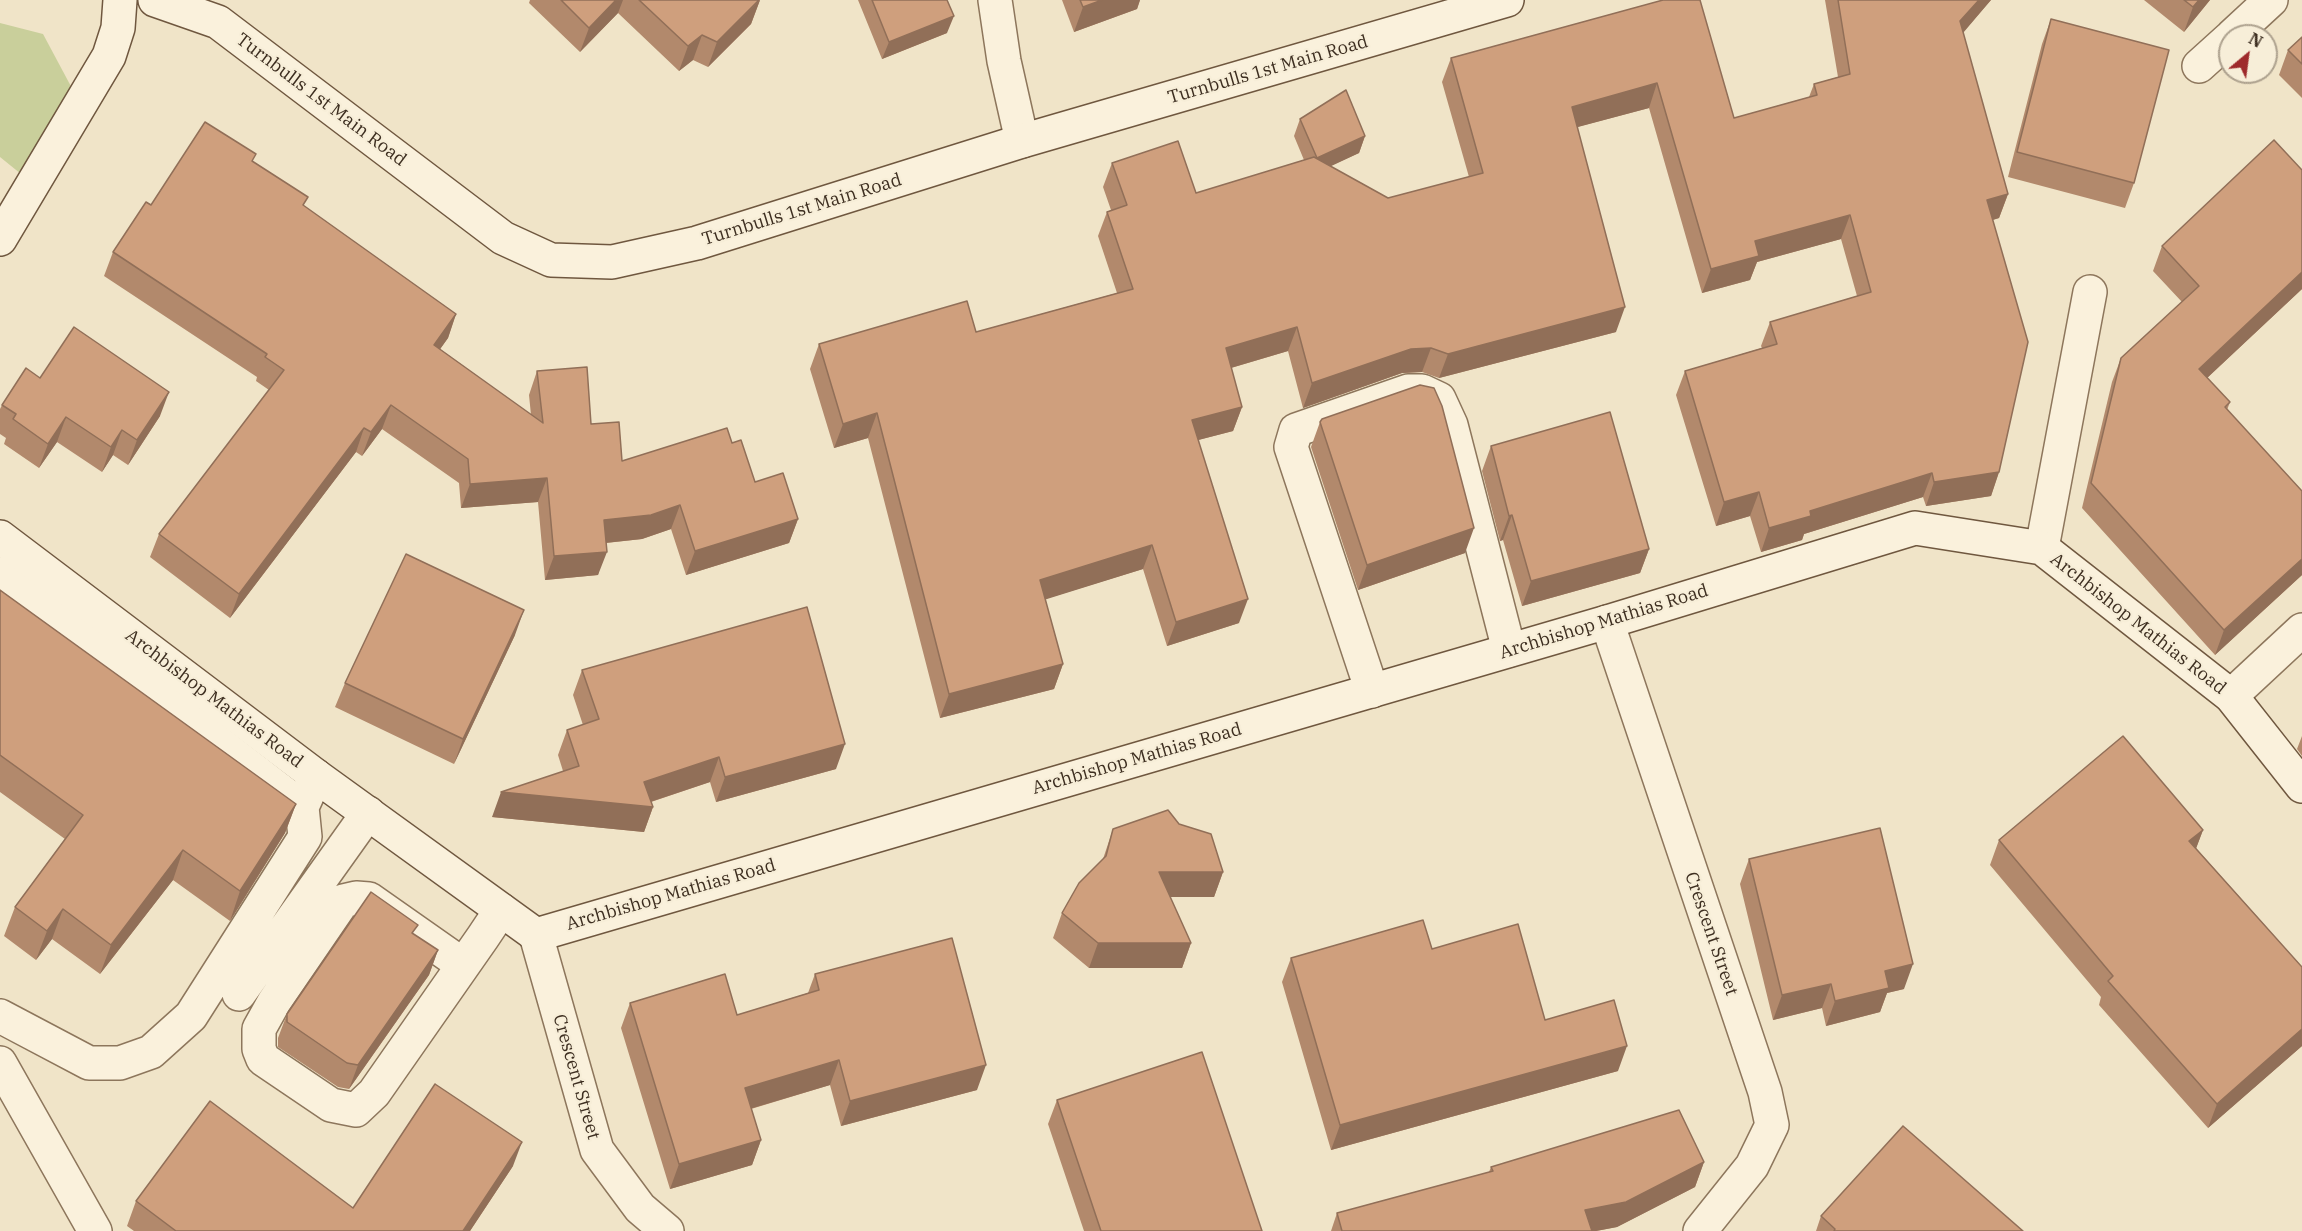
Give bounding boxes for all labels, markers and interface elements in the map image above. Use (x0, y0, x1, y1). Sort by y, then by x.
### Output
north arrow (2218, 24, 2278, 84)
text: N (2245, 28, 2266, 52)
street label: Turnbulls 1st Main Road (232, 29, 410, 171)
street label: Turnbulls 1st Main Road (1165, 31, 1371, 109)
street label: Turnbulls 1st Main Road (700, 169, 904, 251)
street label: Archbishop Mathias Road (2046, 549, 2230, 699)
street label: Archbishop Mathias Road (1497, 580, 1711, 664)
street label: Archbishop Mathias Road (121, 625, 307, 773)
street label: Archbishop Mathias Road (1030, 719, 1244, 799)
street label: Archbishop Mathias Road (564, 855, 778, 935)
street label: Crescent Street (1680, 869, 1742, 999)
street label: Crescent Street (548, 1012, 604, 1142)

